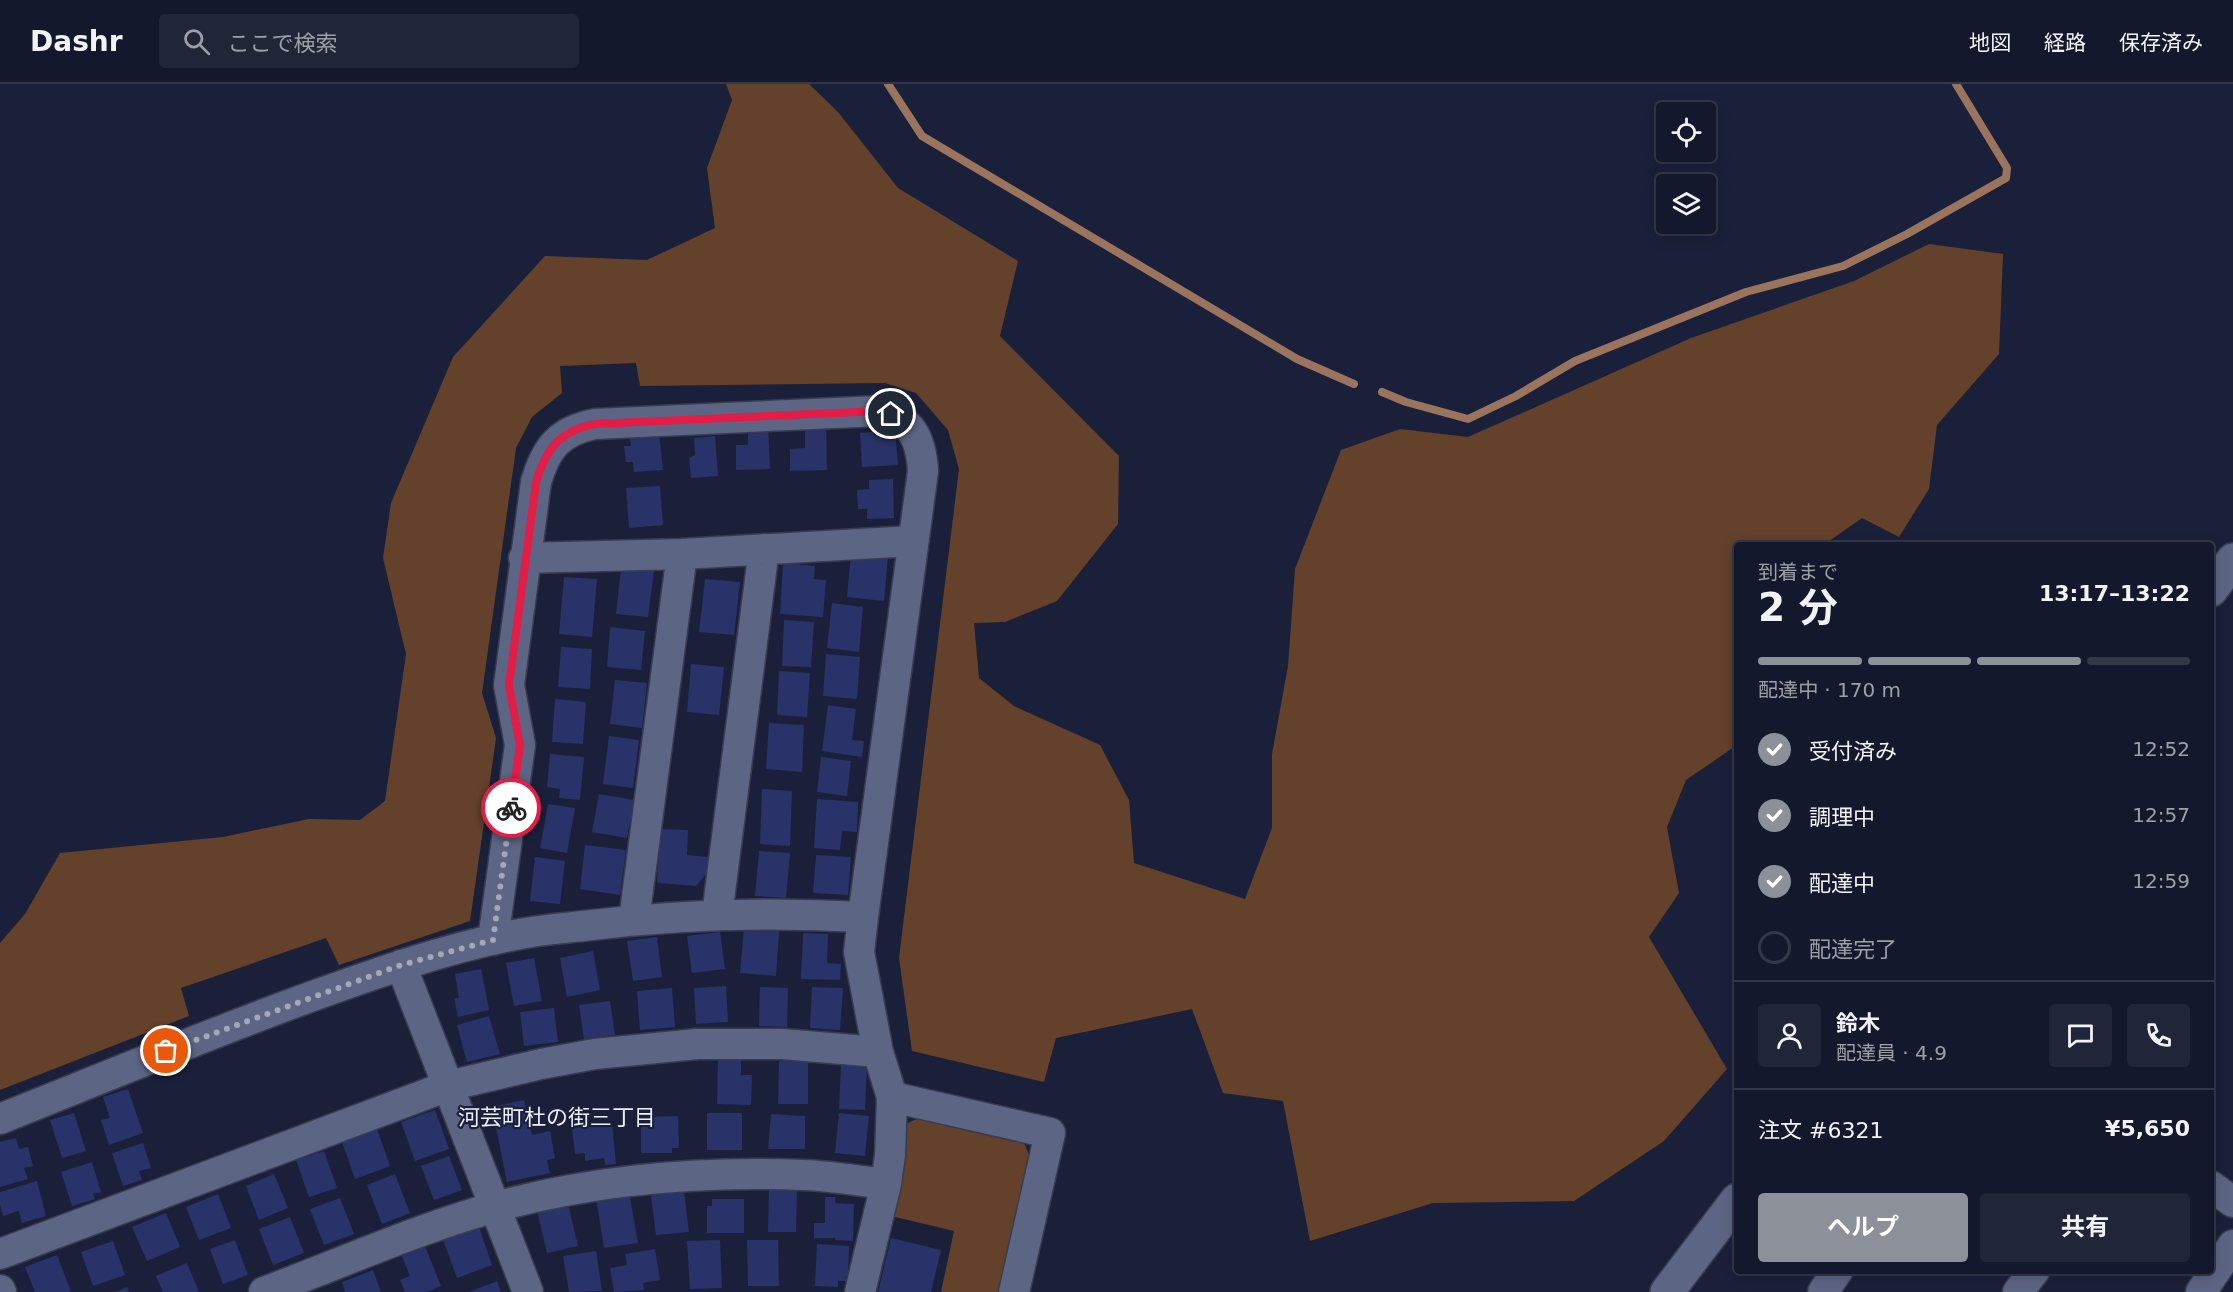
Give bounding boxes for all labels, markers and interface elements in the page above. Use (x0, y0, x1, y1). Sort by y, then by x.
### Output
search box (159, 14, 579, 68)
text: Dashr (30, 25, 123, 58)
icon: search (180, 25, 213, 58)
text: ここで検索 (228, 31, 338, 56)
text: 地図 (1969, 31, 2011, 55)
text: 経路 (2044, 31, 2086, 55)
text: 保存済み (2119, 31, 2203, 55)
map controls (1656, 102, 1716, 234)
button: locate (1656, 102, 1716, 162)
button: layers (1656, 174, 1716, 234)
pin (865, 388, 916, 439)
icon: home (874, 397, 907, 430)
text: 到着まで (1758, 560, 1838, 584)
text: 13:17–13:22 (2039, 581, 2190, 606)
text: 2 分 (1758, 585, 1838, 630)
text: 配達中 · 170 m (1758, 678, 1901, 702)
icon: check (1758, 733, 1791, 766)
text: 12:52 (2132, 737, 2190, 761)
text: 受付済み (1809, 739, 1897, 764)
courier (481, 778, 541, 838)
icon: bike (495, 792, 528, 825)
icon: check (1758, 799, 1791, 832)
text: 12:57 (2132, 803, 2190, 827)
text: 調理中 (1809, 805, 1875, 830)
icon: check (1758, 865, 1791, 898)
text: 12:59 (2132, 869, 2190, 893)
text: 配達中 (1809, 871, 1875, 896)
text: 配達完了 (1809, 937, 1897, 962)
button: person (1758, 1004, 1821, 1067)
button: chat (2049, 1004, 2112, 1067)
button: phone (2127, 1004, 2190, 1067)
text: 鈴木 (1836, 1011, 1880, 1036)
pin (140, 1025, 191, 1076)
icon: bag (149, 1034, 182, 1067)
text: 配達員 · 4.9 (1836, 1041, 1947, 1065)
district label: 河芸町杜の街三丁目 (458, 1105, 656, 1130)
text: ¥5,650 (2105, 1116, 2190, 1141)
text: 注文 #6321 (1758, 1118, 1883, 1143)
button: ヘルプ (1758, 1193, 1968, 1262)
button: 共有 (1980, 1193, 2190, 1262)

